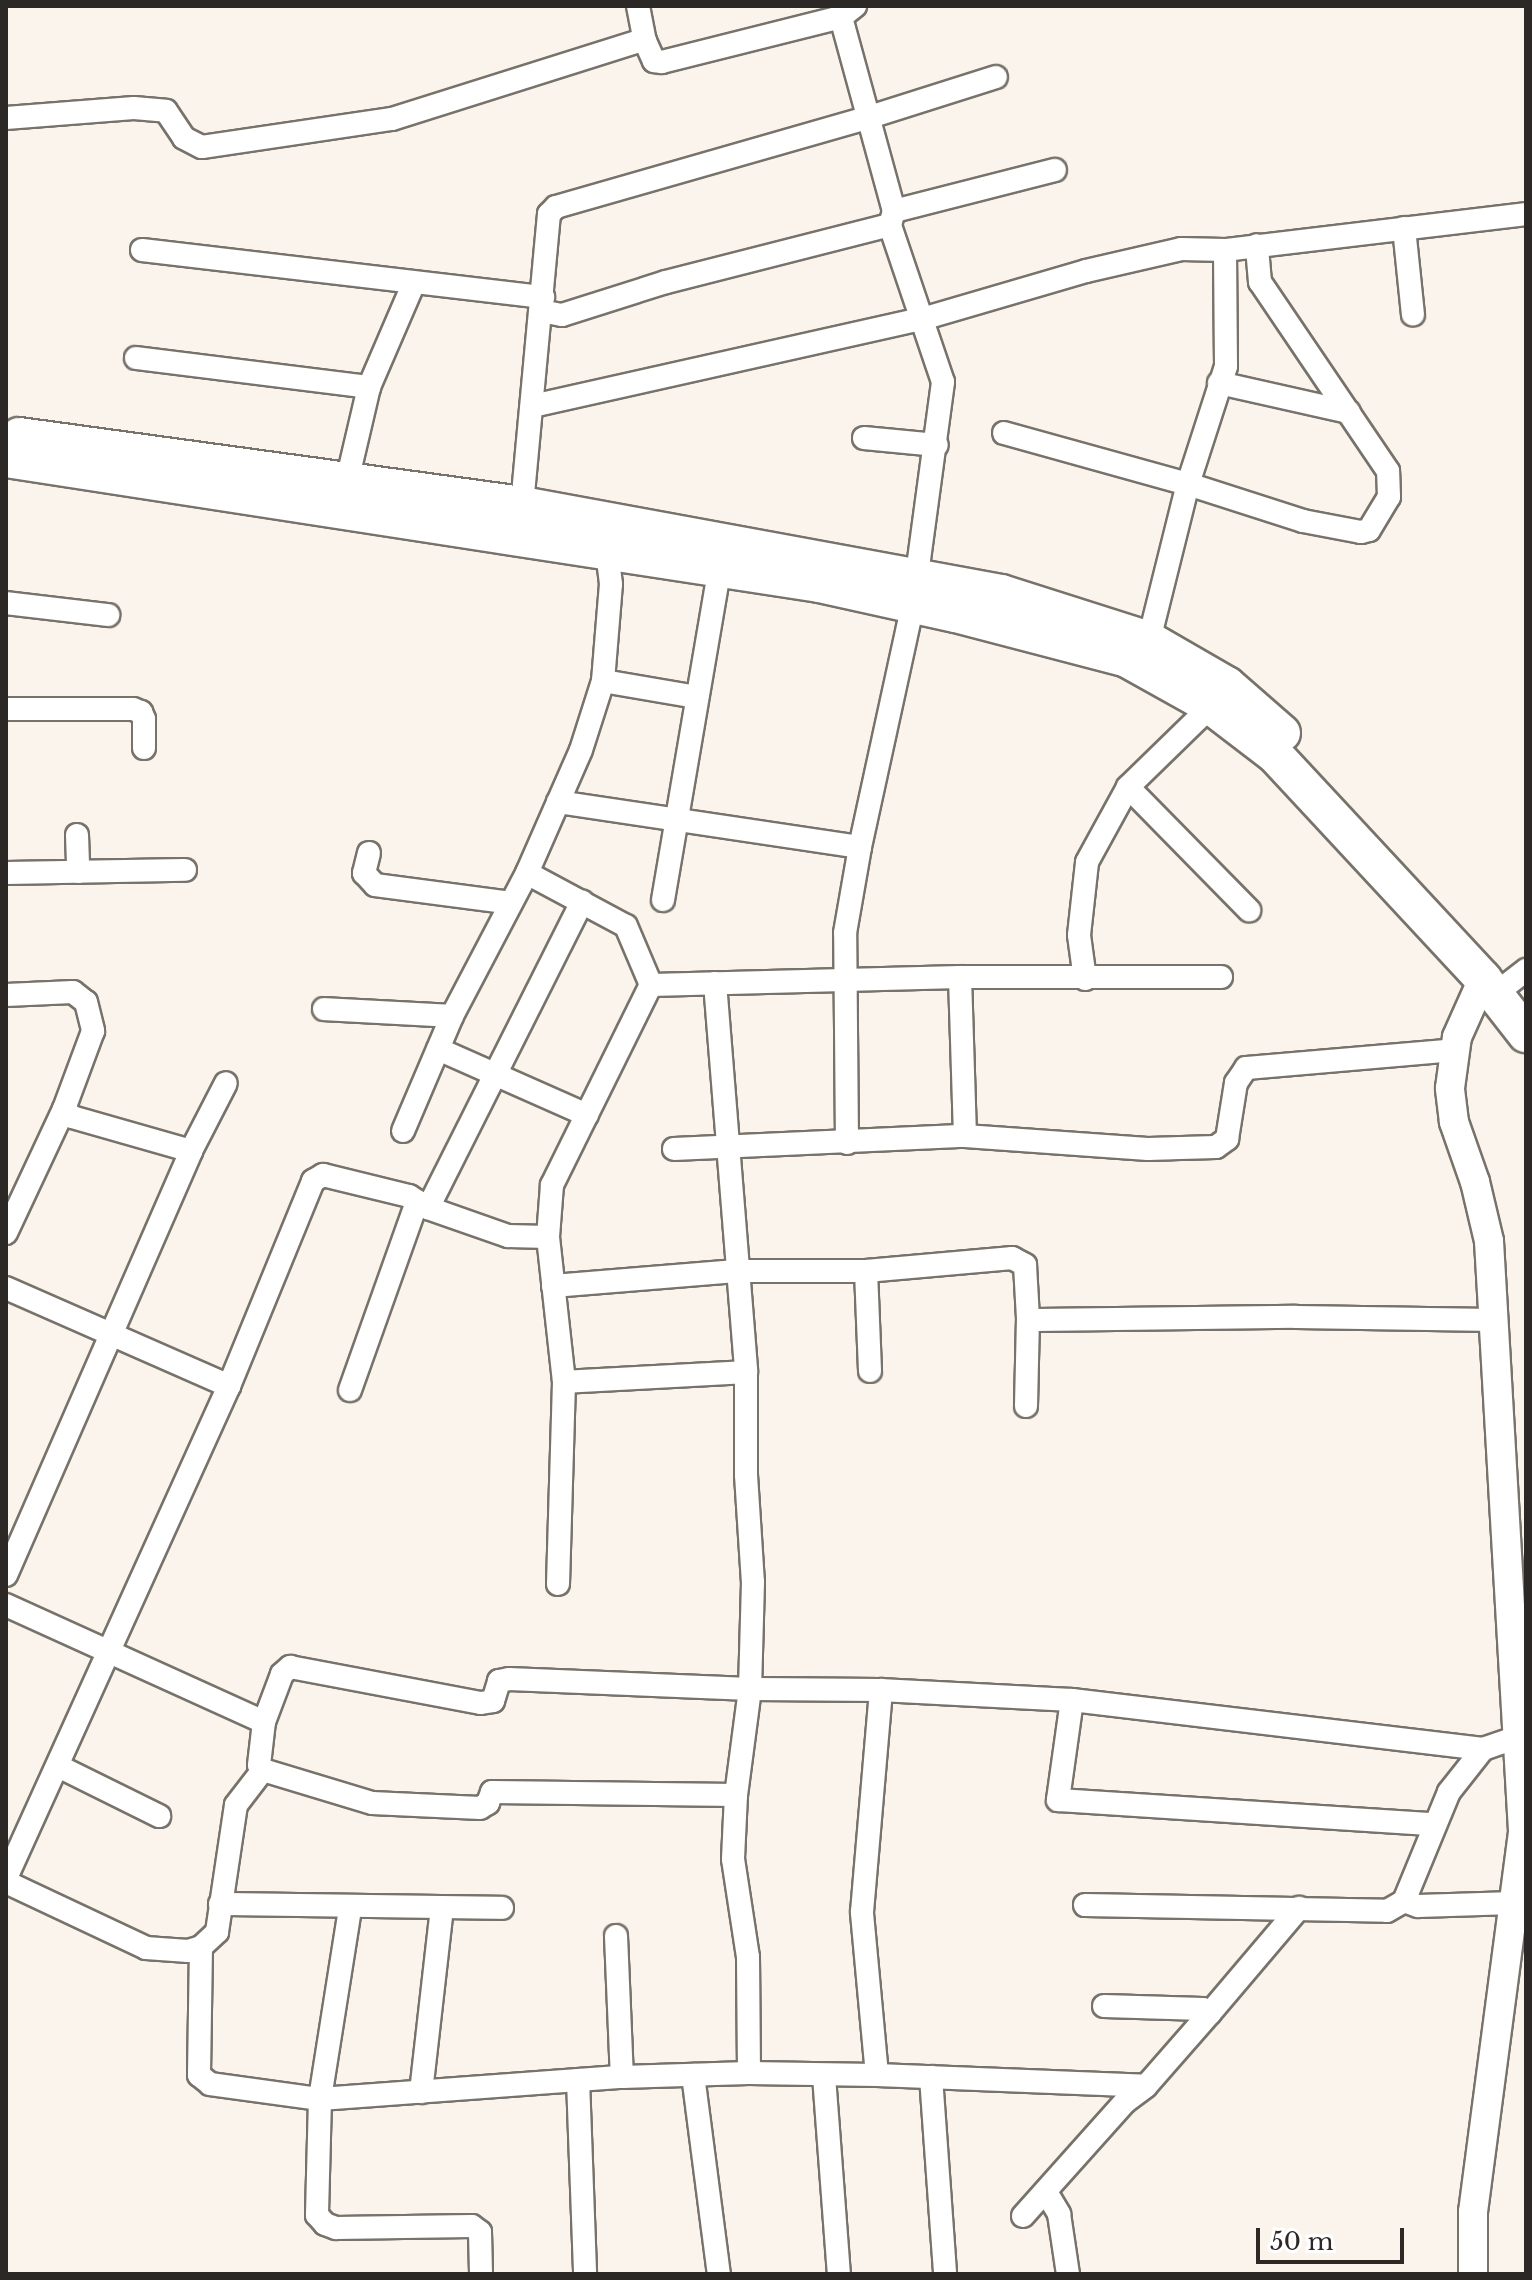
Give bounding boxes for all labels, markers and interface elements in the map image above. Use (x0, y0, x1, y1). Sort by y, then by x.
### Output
scale bar (1260, 2212, 1408, 2262)
text: 50 m (1270, 2227, 1333, 2256)

